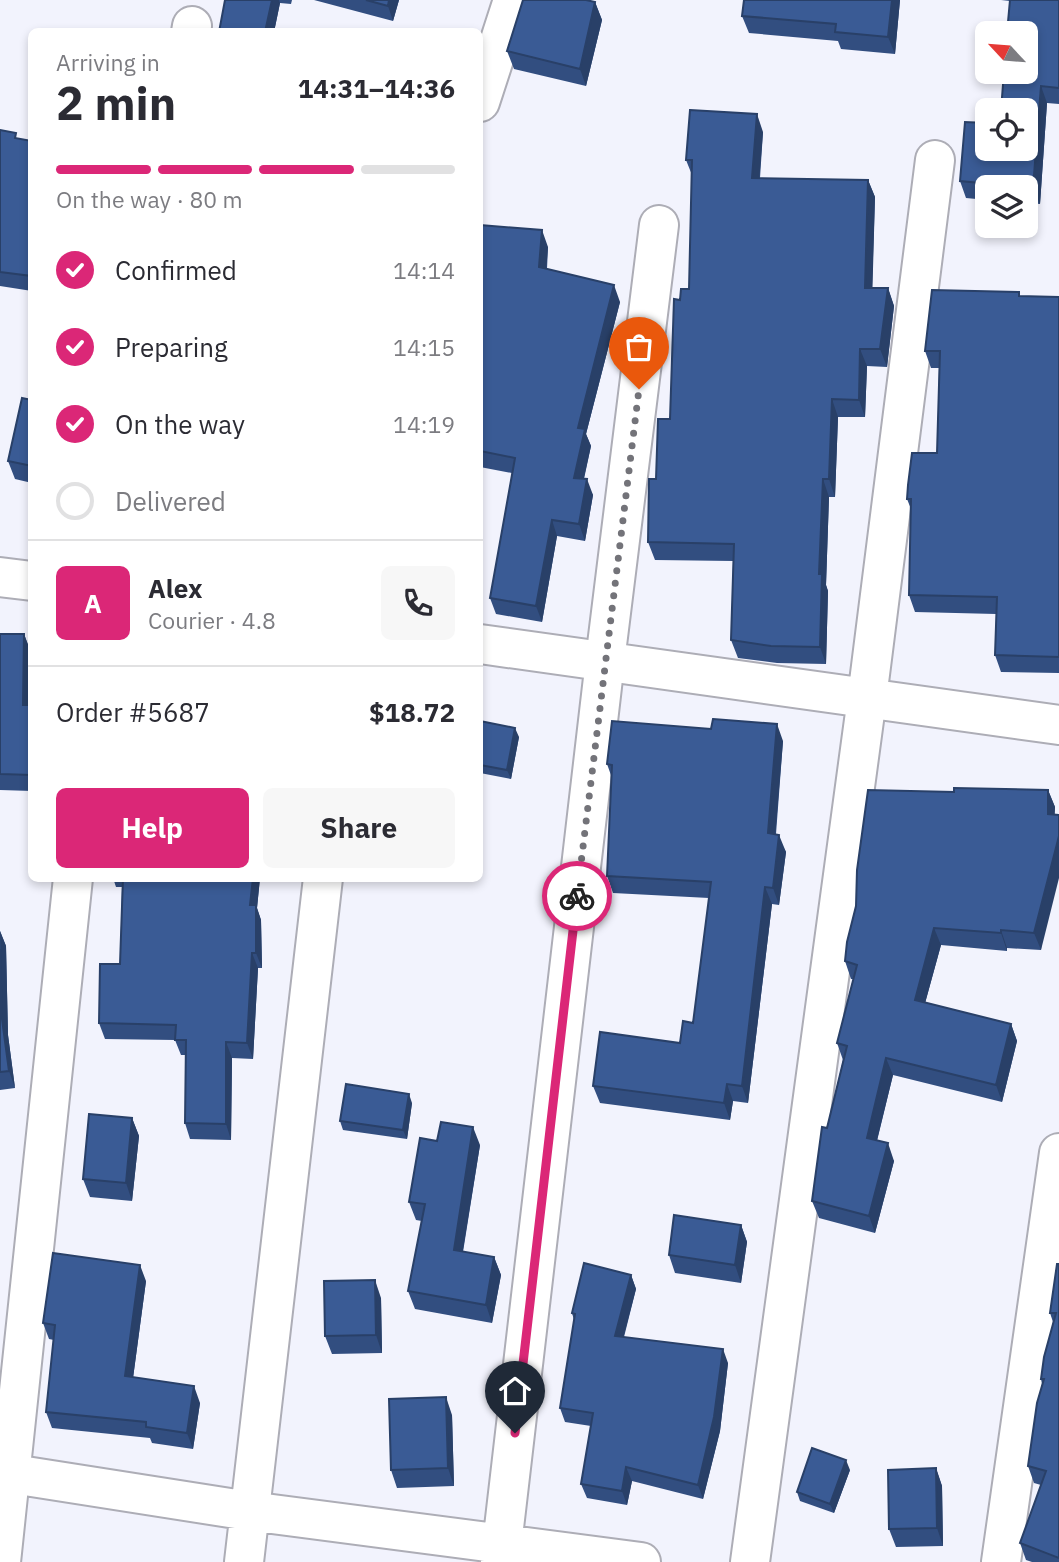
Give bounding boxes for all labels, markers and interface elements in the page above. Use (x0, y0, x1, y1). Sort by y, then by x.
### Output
north arrow (975, 21, 1038, 84)
map controls (975, 21, 1038, 238)
text: Arriving in (56, 47, 160, 77)
text: 14:31–14:36 (298, 71, 455, 105)
text: 2 min (56, 73, 176, 133)
button: locate (975, 98, 1038, 161)
button: layers (975, 175, 1038, 238)
text: On the way · 80 m (56, 184, 243, 214)
icon: check (56, 251, 94, 289)
text: Confirmed (115, 253, 237, 287)
text: 14:14 (393, 255, 455, 285)
pin (609, 317, 669, 389)
icon: check (56, 328, 94, 366)
icon: bag (620, 328, 658, 366)
text: Preparing (115, 330, 228, 364)
text: 14:15 (393, 332, 455, 362)
icon: check (56, 405, 94, 443)
text: On the way (115, 407, 245, 441)
text: 14:19 (393, 409, 455, 439)
text: Delivered (115, 484, 226, 518)
button: phone (381, 566, 455, 640)
text: Alex (148, 571, 202, 605)
text: A (84, 586, 102, 620)
text: Courier · 4.8 (148, 605, 276, 635)
text: Order #5687 (56, 695, 210, 729)
text: $18.72 (369, 695, 455, 729)
button: Help (56, 788, 249, 868)
button: Share (263, 788, 455, 868)
courier (542, 861, 612, 931)
icon: bike (558, 877, 596, 915)
pin (485, 1361, 545, 1433)
icon: home (496, 1372, 534, 1410)

